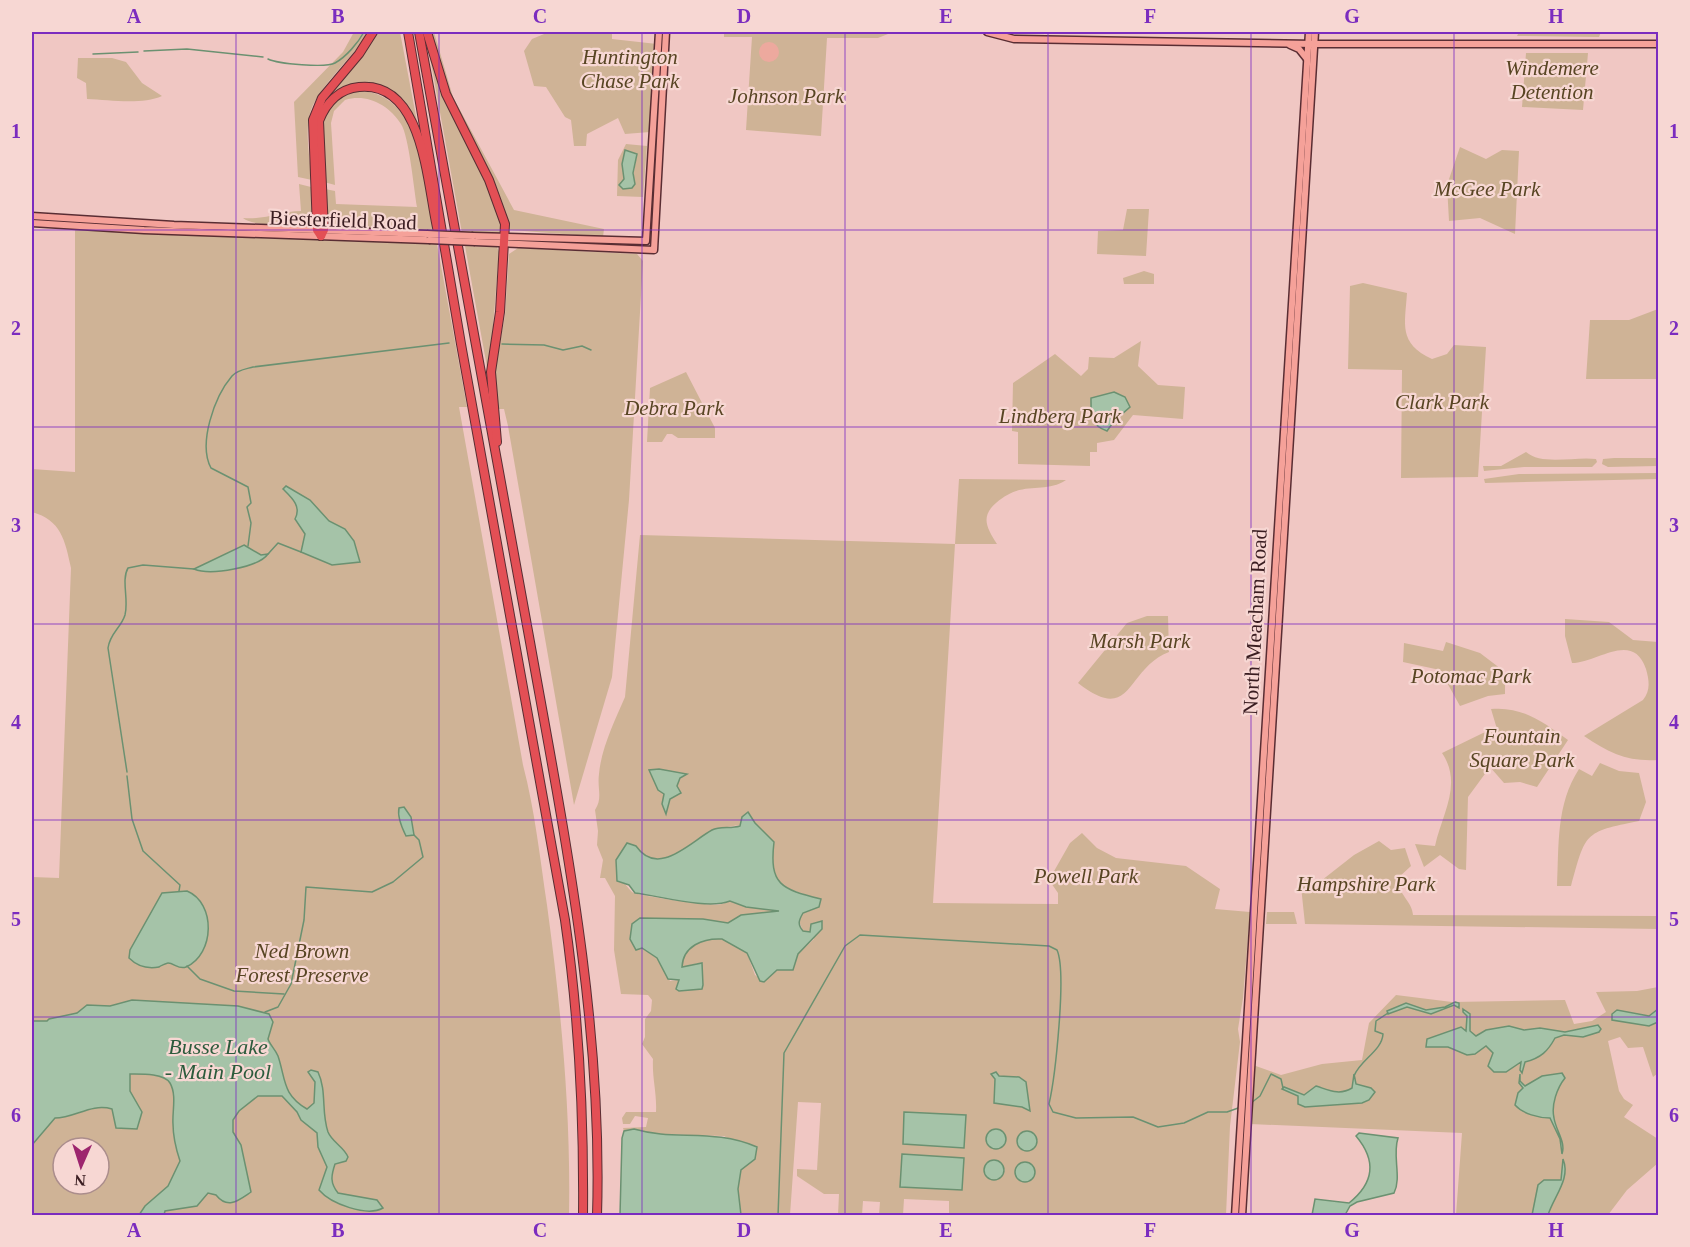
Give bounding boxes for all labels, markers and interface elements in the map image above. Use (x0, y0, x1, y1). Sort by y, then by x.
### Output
text: A (127, 5, 142, 27)
text: B (331, 5, 345, 27)
text: C (533, 5, 547, 27)
text: D (737, 5, 751, 27)
text: E (939, 5, 953, 27)
text: F (1144, 5, 1156, 27)
text: G (1344, 5, 1360, 27)
text: H (1548, 5, 1564, 27)
park label: Huntington Chase Park (581, 45, 680, 93)
park label: Windemere Detention (1505, 56, 1599, 104)
park label: Johnson Park (728, 84, 845, 108)
text: 1 (11, 120, 21, 142)
text: 1 (1669, 120, 1679, 142)
park label: McGee Park (1433, 177, 1541, 201)
street label: Biesterfield Road (269, 205, 418, 235)
text: 2 (11, 317, 21, 339)
text: 2 (1669, 317, 1679, 339)
park label: Clark Park (1395, 390, 1490, 414)
park label: Debra Park (623, 396, 725, 420)
park label: Lindberg Park (998, 404, 1122, 428)
text: 3 (11, 514, 21, 536)
text: 3 (1669, 514, 1679, 536)
street label: North Meacham Road (1238, 528, 1272, 716)
park label: Marsh Park (1089, 629, 1191, 653)
park label: Potomac Park (1410, 664, 1532, 688)
text: 4 (11, 711, 21, 733)
text: 4 (1669, 711, 1679, 733)
park label: Fountain Square Park (1470, 724, 1575, 772)
park label: Powell Park (1033, 864, 1139, 888)
park label: Hampshire Park (1296, 872, 1436, 896)
text: 5 (11, 908, 21, 930)
text: 5 (1669, 908, 1679, 930)
park label: Ned Brown Forest Preserve (234, 939, 369, 987)
water label: Busse Lake - Main Pool (165, 1034, 271, 1084)
text: 6 (11, 1104, 21, 1126)
text: 6 (1669, 1104, 1679, 1126)
north arrow (51, 1136, 111, 1196)
text: N (74, 1172, 86, 1189)
text: A (127, 1219, 142, 1241)
text: B (331, 1219, 345, 1241)
text: C (533, 1219, 547, 1241)
text: D (737, 1219, 751, 1241)
text: E (939, 1219, 953, 1241)
text: F (1144, 1219, 1156, 1241)
text: G (1344, 1219, 1360, 1241)
text: H (1548, 1219, 1564, 1241)

